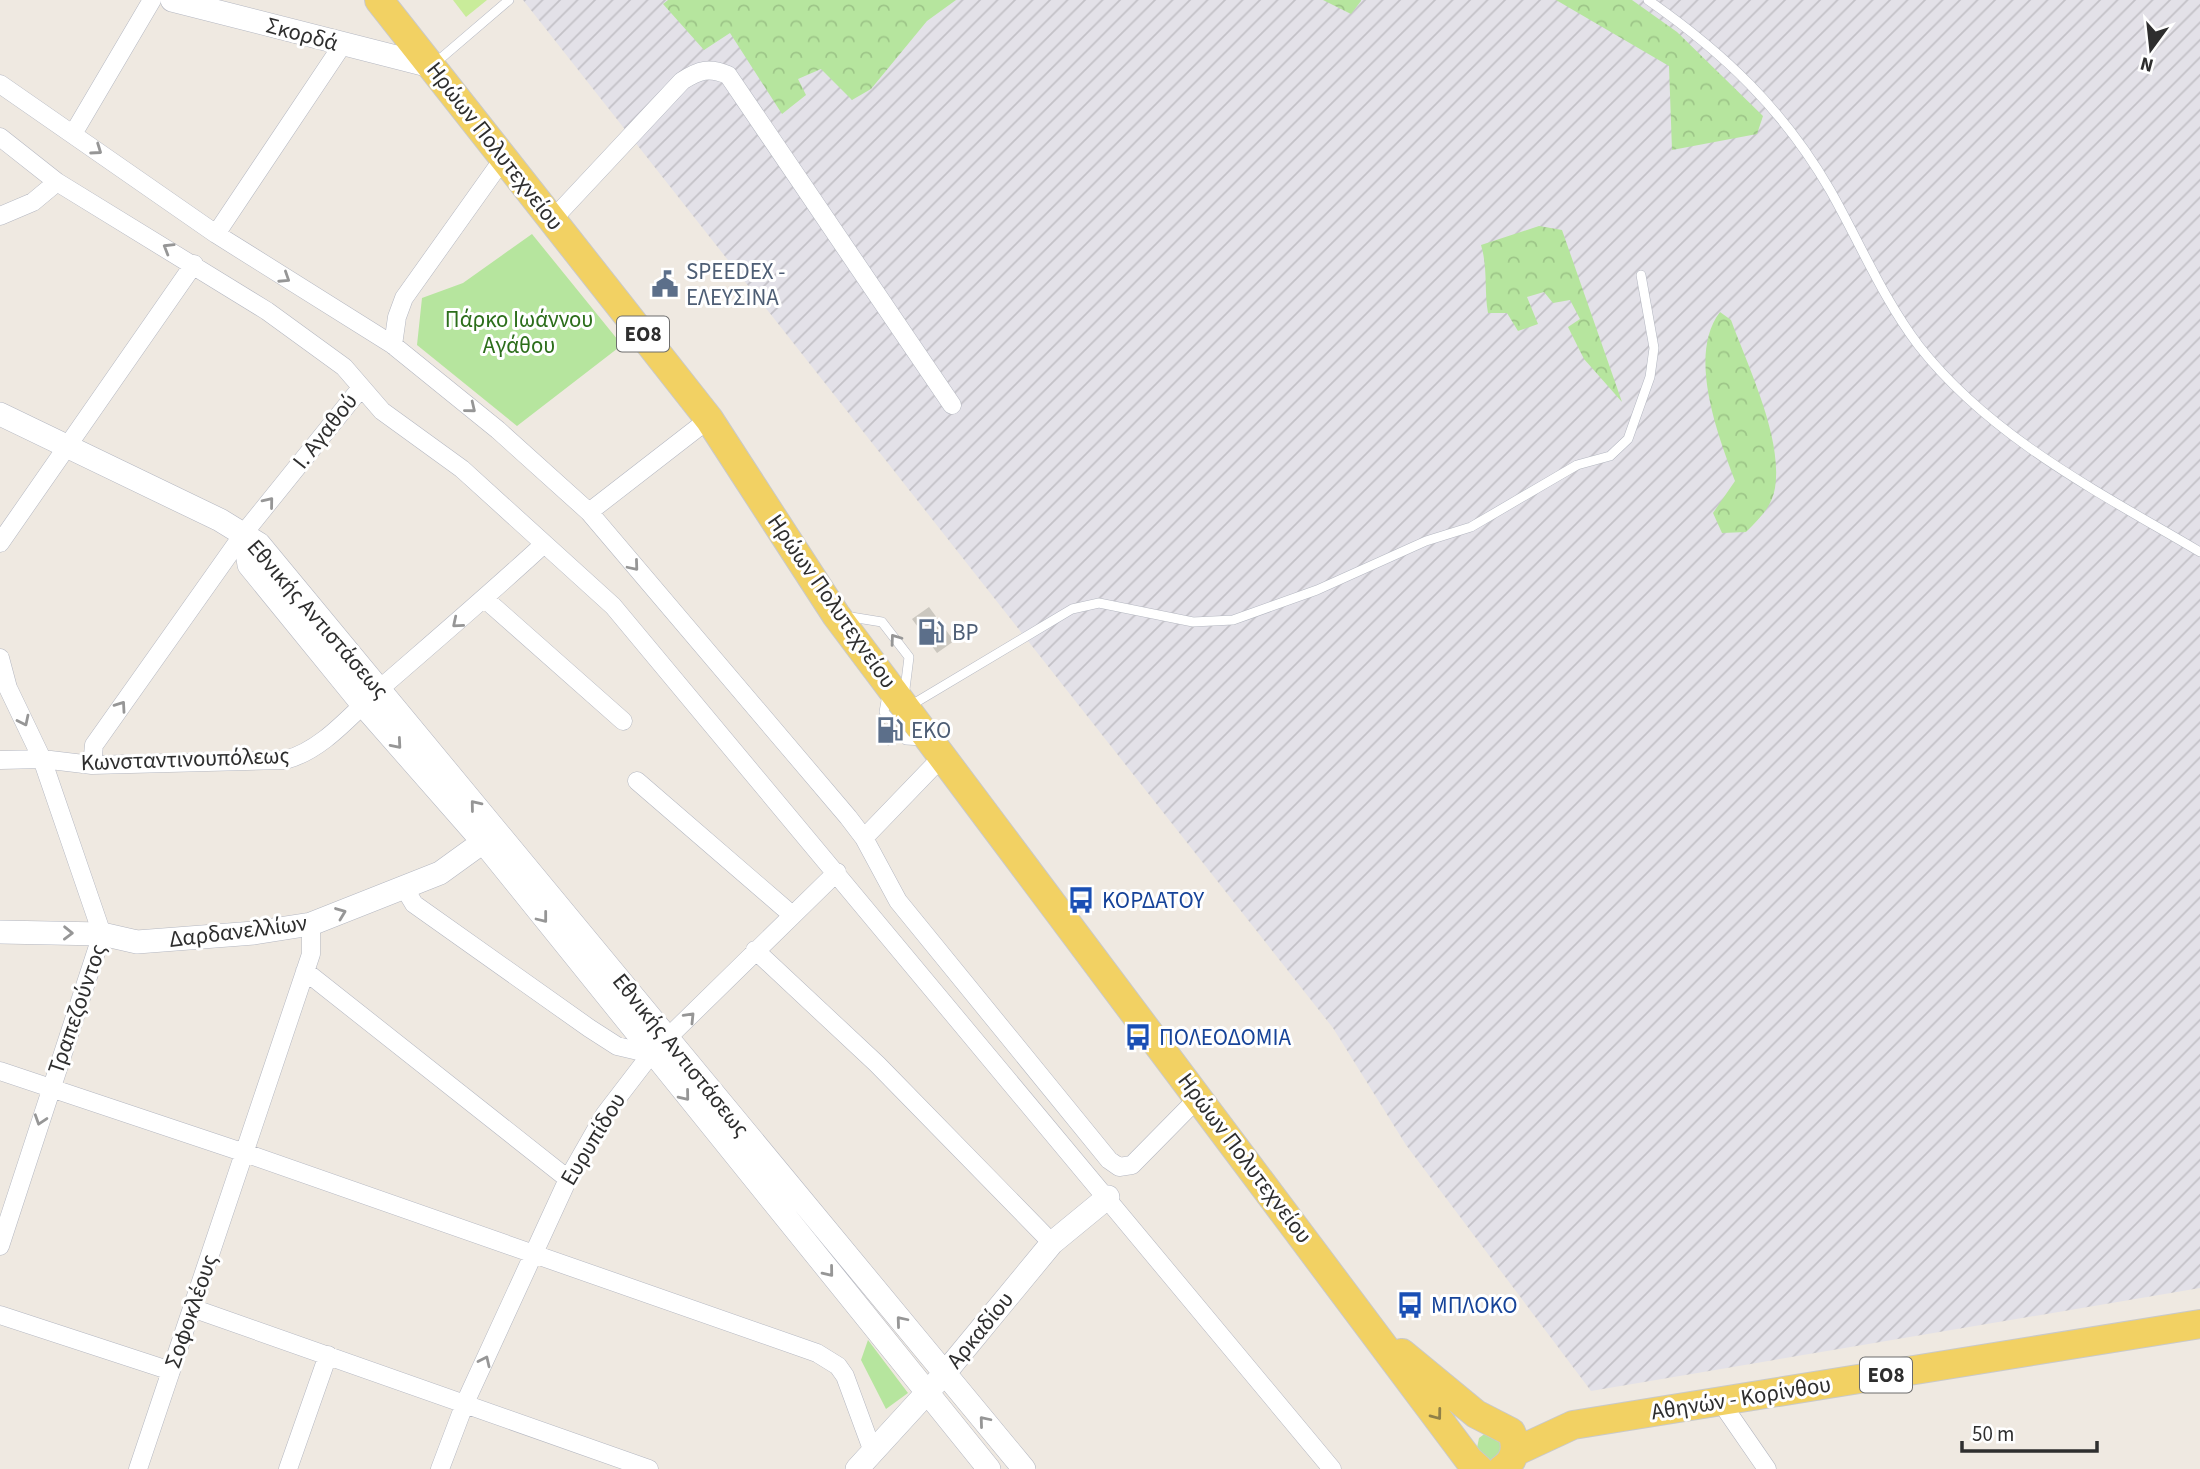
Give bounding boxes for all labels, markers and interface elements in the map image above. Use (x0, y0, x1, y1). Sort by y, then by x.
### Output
street label: Σκορδά (262, 9, 342, 59)
north arrow (2116, 14, 2186, 84)
text: N (2137, 49, 2157, 79)
street label: Ηρώων Πολυτεχνείου (419, 55, 571, 237)
one-way arrow (89, 142, 102, 154)
one-way arrow (162, 244, 175, 257)
place label: SPEEDEX - ΕΛΕΥΣΙΝΑ (686, 255, 785, 314)
public building icon: SPEEDEX - ΕΛΕΥΣΙΝΑ (650, 269, 680, 299)
one-way arrow (277, 270, 290, 283)
park label: Πάρκο Ιωάννου Αγάθου (445, 303, 593, 362)
road number: ΕΟ8 (617, 316, 669, 352)
street label: Ι. Αγαθού (285, 386, 365, 476)
one-way arrow (463, 400, 475, 413)
one-way arrow (261, 497, 273, 510)
street label: Ηρώων Πολυτεχνείου (759, 507, 905, 695)
street label: Εθνικής Αντιστάσεως (239, 532, 397, 706)
one-way arrow (626, 557, 638, 570)
one-way arrow (453, 615, 466, 627)
place label: BP (952, 616, 979, 649)
fuel station icon: BP (916, 617, 946, 647)
one-way arrow (891, 634, 904, 647)
one-way arrow (113, 701, 125, 714)
one-way arrow (15, 714, 29, 726)
place label: EKO (911, 714, 951, 747)
fuel station icon: EKO (875, 715, 905, 745)
one-way arrow (389, 735, 401, 748)
street label: Κωνσταντινουπόλεως (80, 739, 290, 779)
one-way arrow (471, 801, 484, 813)
place label: ΚΟΡΔΑΤΟΥ (1102, 884, 1204, 917)
bus stop icon: ΚΟΡΔΑΤΟΥ (1066, 885, 1096, 915)
street label: Δαρδανελλίων (167, 906, 309, 956)
one-way arrow (334, 907, 346, 921)
one-way arrow (535, 910, 548, 922)
one-way arrow (63, 925, 74, 941)
street label: Τραπεζούντος (39, 939, 115, 1078)
street label: Εθνικής Αντιστάσεως (605, 966, 757, 1144)
one-way arrow (682, 1013, 694, 1025)
place label: ΠΟΛΕΟΔΟΜΙΑ (1159, 1021, 1292, 1054)
bus stop icon: ΠΟΛΕΟΔΟΜΙΑ (1123, 1022, 1153, 1052)
street label: Ηρώων Πολυτεχνείου (1170, 1066, 1320, 1250)
street label: Ευρυπίδου (552, 1086, 634, 1192)
one-way arrow (677, 1087, 689, 1100)
one-way arrow (34, 1114, 48, 1126)
street label: Σοφοκλέους (156, 1250, 226, 1372)
one-way arrow (821, 1263, 833, 1276)
street label: Αρκαδίου (939, 1284, 1021, 1376)
place label: ΜΠΛΟΚΟ (1431, 1289, 1518, 1322)
bus stop icon: ΜΠΛΟΚΟ (1395, 1290, 1425, 1320)
one-way arrow (897, 1317, 909, 1330)
one-way arrow (476, 1356, 490, 1368)
road number: ΕΟ8 (1860, 1358, 1912, 1392)
street label: Αθηνών - Κορίνθου (1649, 1368, 1833, 1428)
one-way arrow (1429, 1407, 1441, 1420)
scale bar (1962, 1410, 2097, 1454)
one-way arrow (980, 1417, 992, 1430)
text: 50 m (1972, 1419, 2014, 1449)

